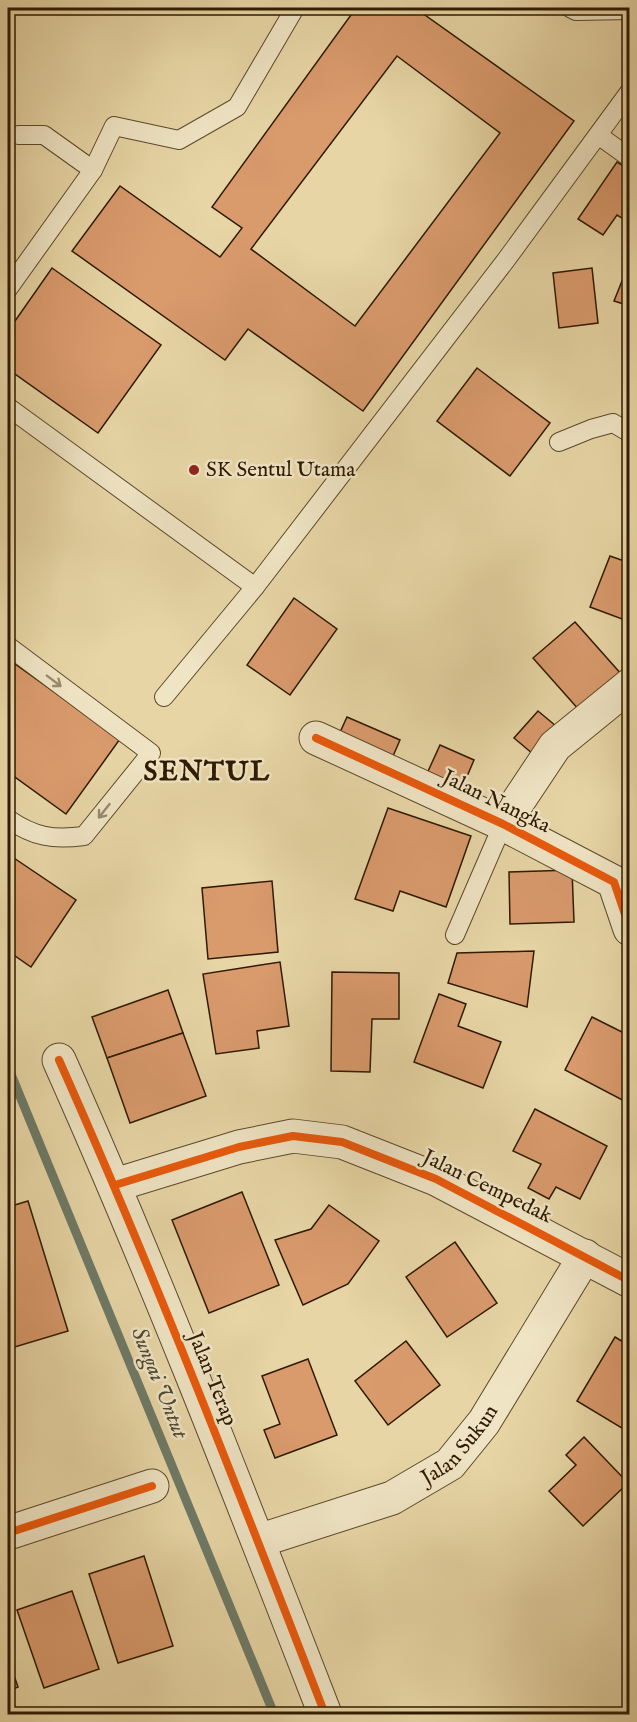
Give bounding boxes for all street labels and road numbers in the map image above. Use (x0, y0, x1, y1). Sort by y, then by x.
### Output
street label: Jalan Nangka (436, 763, 555, 840)
street label: Jalan Cempedak (416, 1143, 557, 1230)
street label: Jalan Terap (180, 1326, 243, 1430)
street label: Jalan Sukun (414, 1400, 505, 1493)

